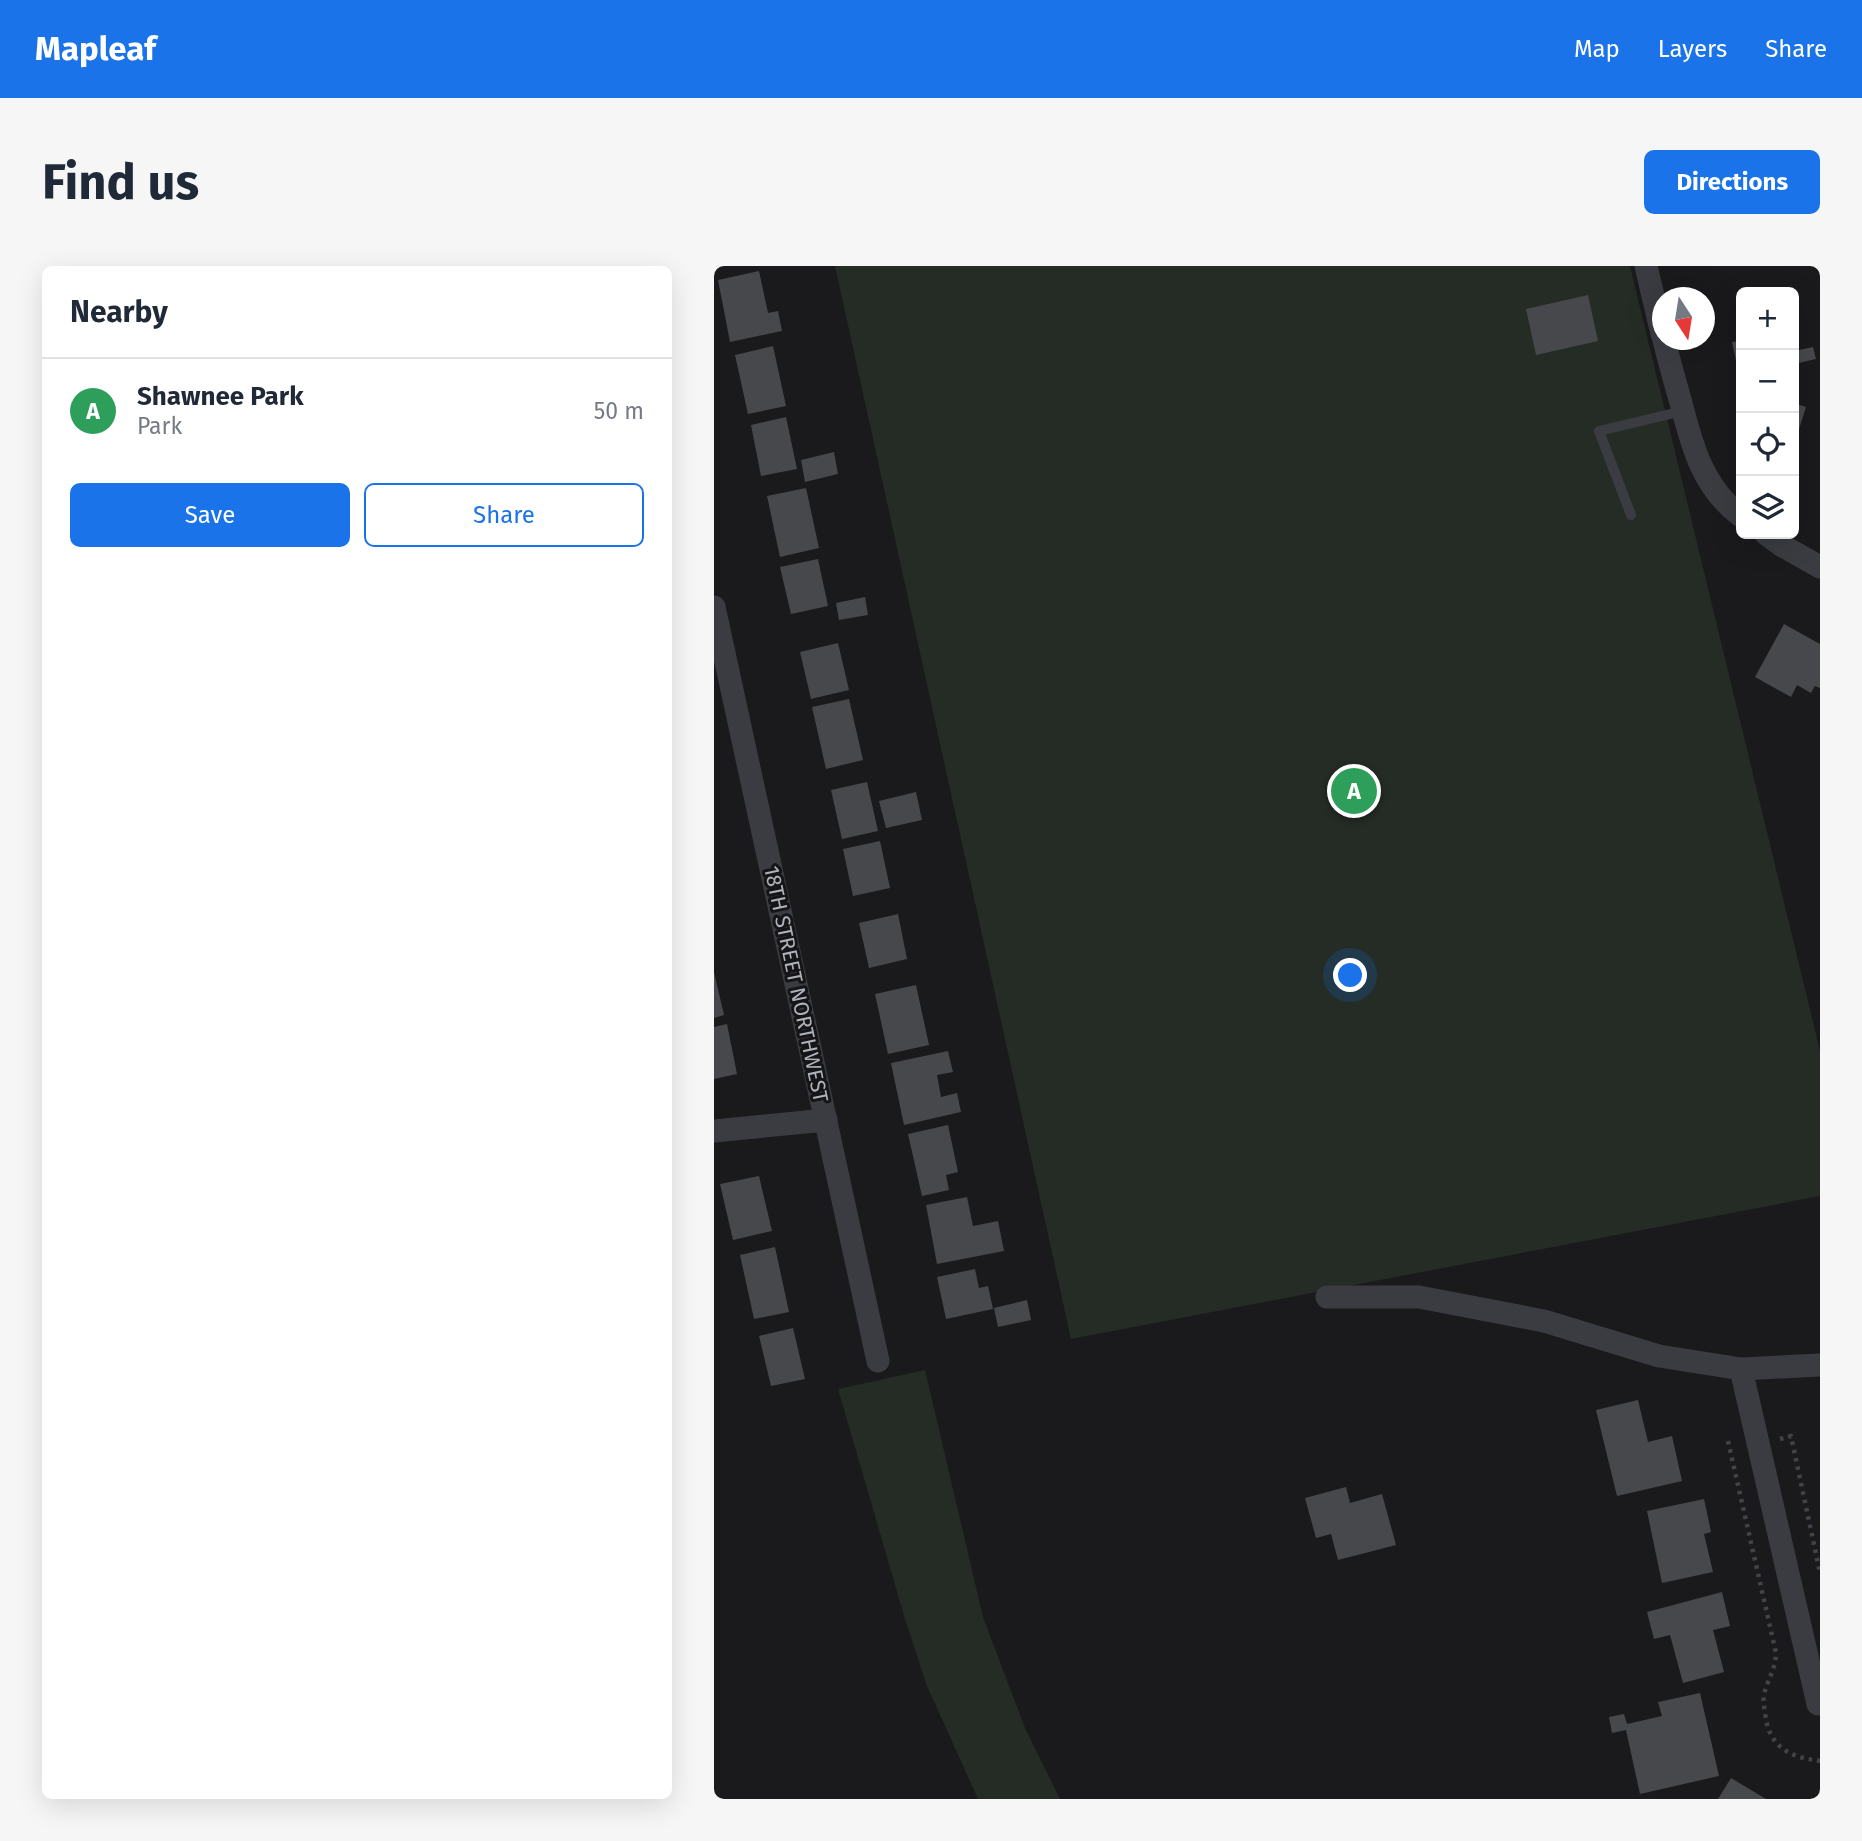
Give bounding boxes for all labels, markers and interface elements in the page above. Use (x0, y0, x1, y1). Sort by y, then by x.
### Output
text: Mapleaf (35, 29, 156, 69)
text: Map (1574, 35, 1620, 63)
text: Layers (1658, 35, 1727, 63)
text: Share (1765, 35, 1827, 63)
button: Directions (1644, 150, 1820, 214)
text: Find us (42, 153, 199, 212)
north arrow (1652, 287, 1715, 350)
map controls (1736, 287, 1799, 539)
button: + (1736, 287, 1799, 350)
text: Nearby (70, 294, 168, 330)
button: − (1736, 350, 1799, 413)
text: Shawnee Park (137, 381, 304, 412)
text: A (86, 397, 100, 425)
text: 50 m (594, 397, 644, 425)
text: Park (137, 412, 182, 440)
button: locate (1736, 413, 1799, 476)
button: layers (1736, 476, 1799, 539)
button: Save (70, 483, 350, 547)
button: Share (364, 483, 644, 547)
pin: A (1331, 765, 1377, 817)
street label: 18TH STREET NORTHWEST (758, 863, 834, 1105)
your location (1333, 958, 1367, 992)

